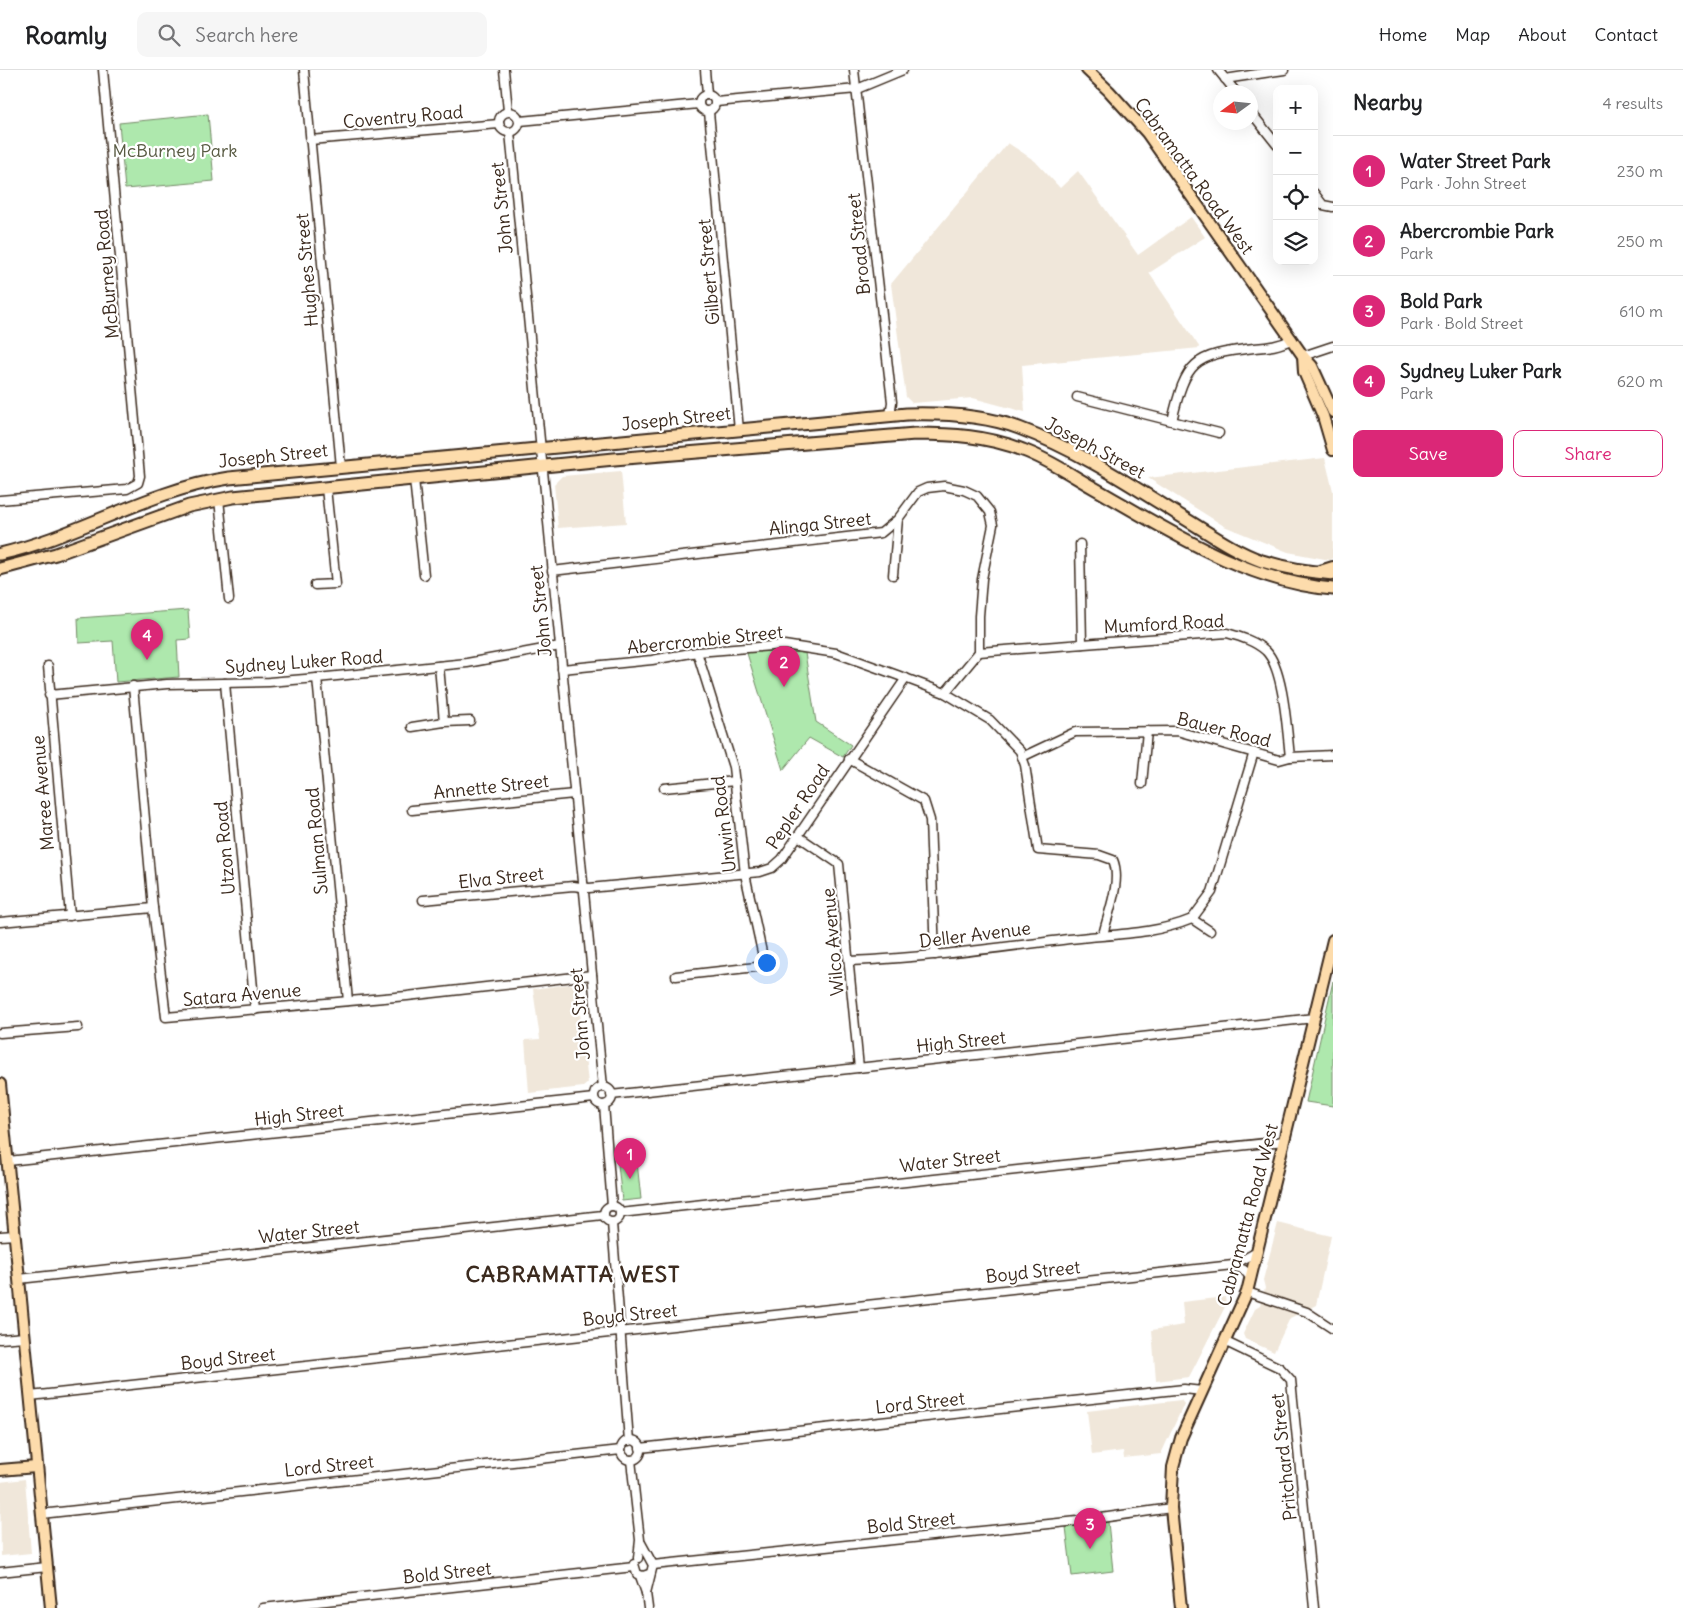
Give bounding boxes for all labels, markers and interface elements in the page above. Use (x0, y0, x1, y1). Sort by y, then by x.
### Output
search box (137, 12, 487, 57)
text: Roamly (25, 20, 107, 50)
icon: search (155, 21, 183, 49)
text: Search here (195, 23, 298, 47)
text: Home (1379, 23, 1427, 46)
text: Map (1455, 23, 1490, 46)
text: About (1518, 23, 1566, 46)
text: Contact (1594, 23, 1658, 46)
north arrow (1213, 85, 1258, 130)
map controls (1273, 85, 1318, 265)
button: + (1273, 85, 1318, 130)
text: Nearby (1353, 89, 1423, 116)
street label: Cabramatta Road West (1130, 93, 1259, 259)
text: 4 results (1602, 93, 1663, 113)
street label: Coventry Road (342, 100, 464, 133)
button: − (1273, 130, 1318, 175)
park label: McBurney Park (113, 139, 237, 162)
text: Water Street Park (1400, 149, 1551, 173)
street label: John Street (485, 161, 518, 255)
text: 1 (1366, 161, 1372, 181)
text: 230 m (1617, 161, 1663, 181)
text: Park · John Street (1400, 173, 1526, 193)
button: locate (1273, 175, 1318, 220)
street label: Broad Street (842, 192, 875, 296)
street label: McBurney Road (89, 208, 124, 340)
street label: Hughes Street (290, 212, 323, 328)
street label: Gilbert Street (692, 218, 725, 326)
text: Abercrombie Park (1400, 219, 1554, 243)
button: layers (1273, 220, 1318, 265)
text: 2 (1365, 231, 1373, 251)
text: 250 m (1617, 231, 1663, 251)
text: Park (1400, 243, 1433, 263)
text: Bold Park (1400, 289, 1482, 313)
text: 3 (1364, 301, 1374, 321)
text: 610 m (1619, 301, 1663, 321)
text: Park · Bold Street (1400, 313, 1523, 333)
text: Sydney Luker Park (1400, 359, 1562, 383)
text: 4 (1364, 371, 1374, 391)
text: 620 m (1617, 371, 1663, 391)
text: Park (1400, 383, 1433, 403)
street label: Joseph Street (620, 401, 732, 436)
street label: Joseph Street (1041, 412, 1149, 484)
button: Save (1353, 430, 1503, 477)
button: Share (1513, 430, 1663, 477)
street label: Joseph Street (217, 438, 329, 473)
street label: Alinga Street (768, 507, 872, 540)
street label: John Street (524, 564, 557, 658)
street label: Mumford Road (1103, 609, 1225, 638)
pin: 4 (131, 619, 163, 660)
street label: Abercrombie Street (626, 620, 784, 659)
street label: Sydney Luker Road (224, 644, 384, 678)
pin: 2 (768, 646, 800, 687)
street label: Bauer Road (1175, 707, 1274, 752)
street label: Maree Avenue (26, 734, 59, 852)
street label: Pepler Road (761, 759, 835, 854)
street label: Annette Street (432, 769, 550, 804)
street label: Unwin Road (706, 774, 741, 874)
street label: Sulman Road (300, 786, 333, 896)
street label: Utzon Road (209, 800, 240, 896)
street label: Elva Street (457, 862, 545, 893)
street label: Wilco Avenue (816, 887, 849, 997)
street label: Deller Avenue (918, 916, 1032, 953)
your location (754, 950, 780, 976)
street label: John Street (564, 967, 595, 1061)
street label: Satara Avenue (182, 978, 302, 1011)
street label: High Street (915, 1025, 1007, 1058)
street label: High Street (253, 1098, 345, 1131)
street label: Cabramatta Road West (1212, 1121, 1283, 1309)
pin: 1 (614, 1138, 646, 1179)
street label: Water Street (898, 1144, 1002, 1177)
street label: Water Street (257, 1215, 361, 1248)
street label: Boyd Street (984, 1255, 1081, 1288)
district label: CABRAMATTA WEST (465, 1260, 681, 1288)
street label: Boyd Street (581, 1298, 678, 1331)
street label: Boyd Street (179, 1342, 276, 1375)
street label: Lord Street (874, 1386, 966, 1419)
street label: Pritchard Street (1265, 1392, 1302, 1522)
street label: Lord Street (283, 1449, 375, 1482)
street label: Bold Street (866, 1506, 956, 1539)
pin: 3 (1074, 1508, 1106, 1549)
street label: Bold Street (402, 1556, 492, 1589)

